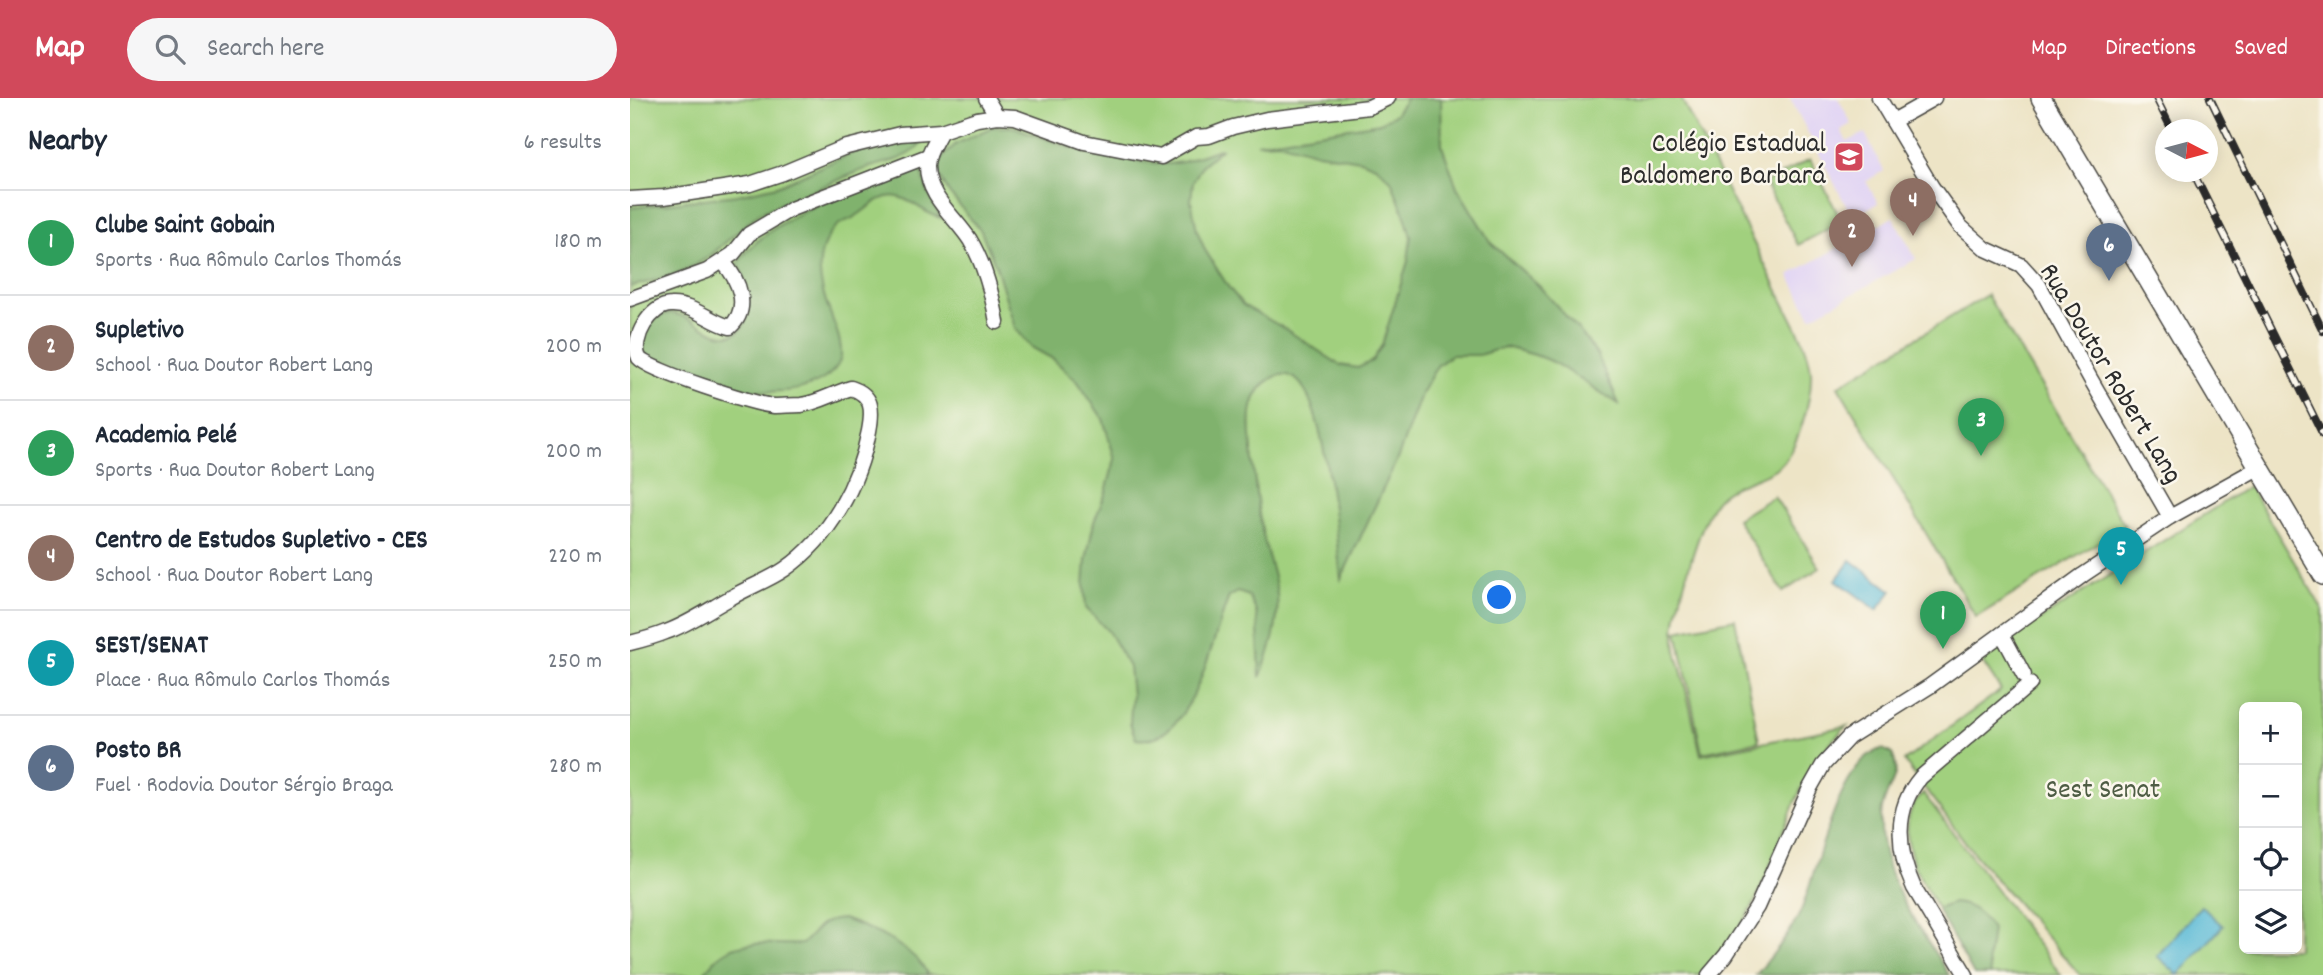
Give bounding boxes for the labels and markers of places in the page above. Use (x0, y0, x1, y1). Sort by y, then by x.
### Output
place label: Colégio Estadual Baldomero Barbará (1620, 126, 1826, 198)
school or university icon: Colégio Estadual Baldomero Barbará (1832, 140, 1866, 174)
pin: 4 (1890, 178, 1936, 236)
pin: 2 (1829, 209, 1875, 267)
pin: 6 (2086, 223, 2132, 281)
pin: 3 (1958, 398, 2004, 456)
pin: 5 (2098, 527, 2144, 585)
pin: 1 (1920, 591, 1966, 649)

